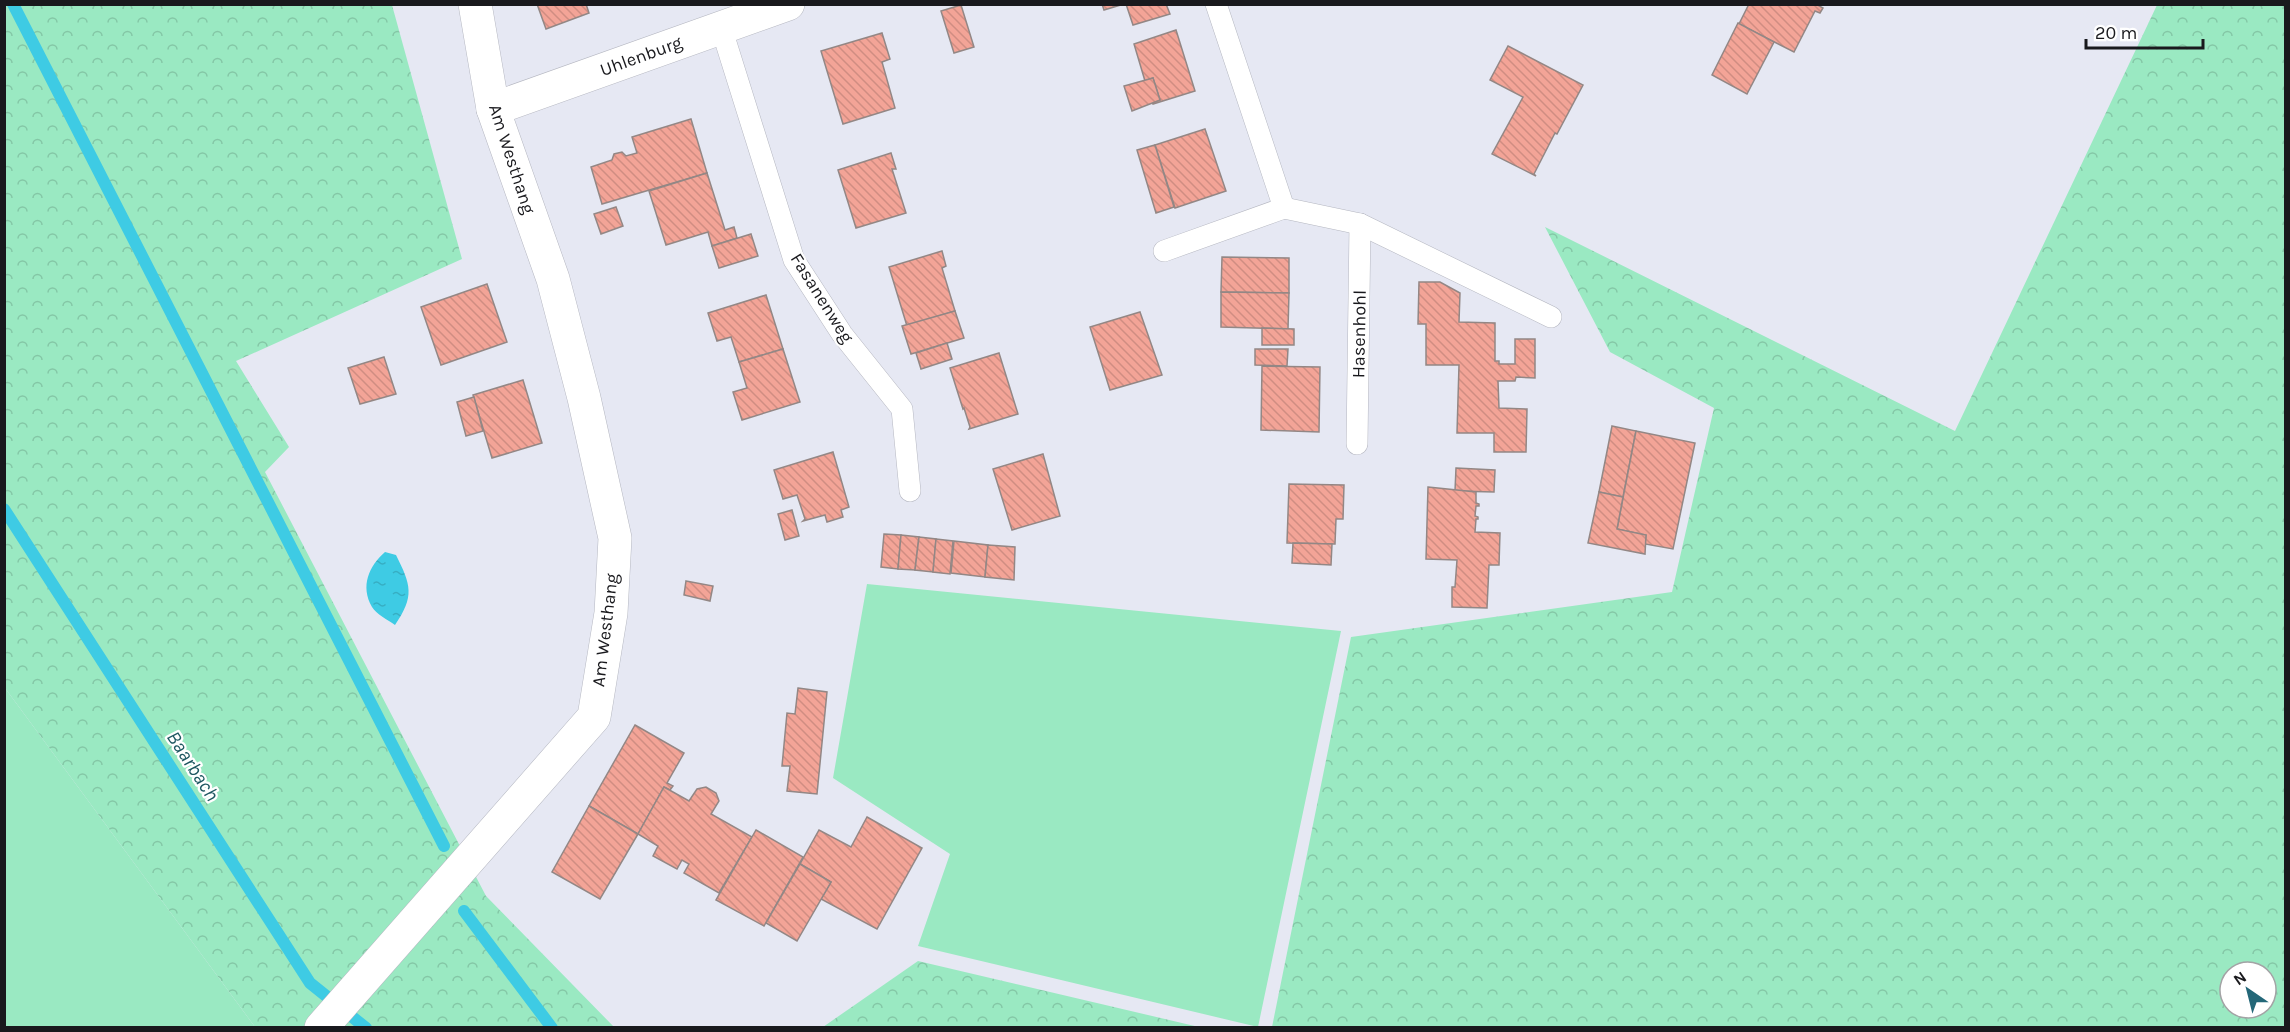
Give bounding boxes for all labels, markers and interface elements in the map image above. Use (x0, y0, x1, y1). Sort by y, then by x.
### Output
scale bar (2086, 12, 2203, 50)
text: 20 m (2095, 22, 2137, 44)
street label: Uhlenburg (597, 31, 685, 81)
street label: Am Westhang (484, 101, 540, 217)
street label: Fasanenweg (786, 249, 858, 347)
street label: Hasenhohl (1347, 290, 1371, 378)
street label: Am Westhang (587, 572, 623, 688)
water label: Baarbach (162, 727, 224, 805)
north arrow (2218, 960, 2278, 1020)
text: N (2230, 967, 2250, 989)

